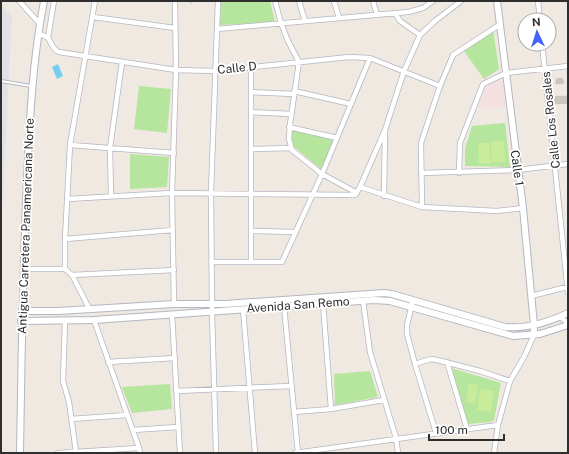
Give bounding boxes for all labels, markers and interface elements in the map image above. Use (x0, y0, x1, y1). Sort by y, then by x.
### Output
north arrow (517, 12, 557, 52)
text: N (532, 16, 541, 28)
street label: Calle D (217, 59, 257, 77)
street label: Calle Los Rosales (539, 71, 563, 169)
street label: Antigua Carretera Panamericana Norte (15, 118, 37, 334)
street label: Calle 1 (508, 149, 526, 187)
street label: Avenida San Remo (246, 294, 350, 316)
scale bar (429, 416, 504, 442)
text: 100 m (435, 423, 468, 437)

